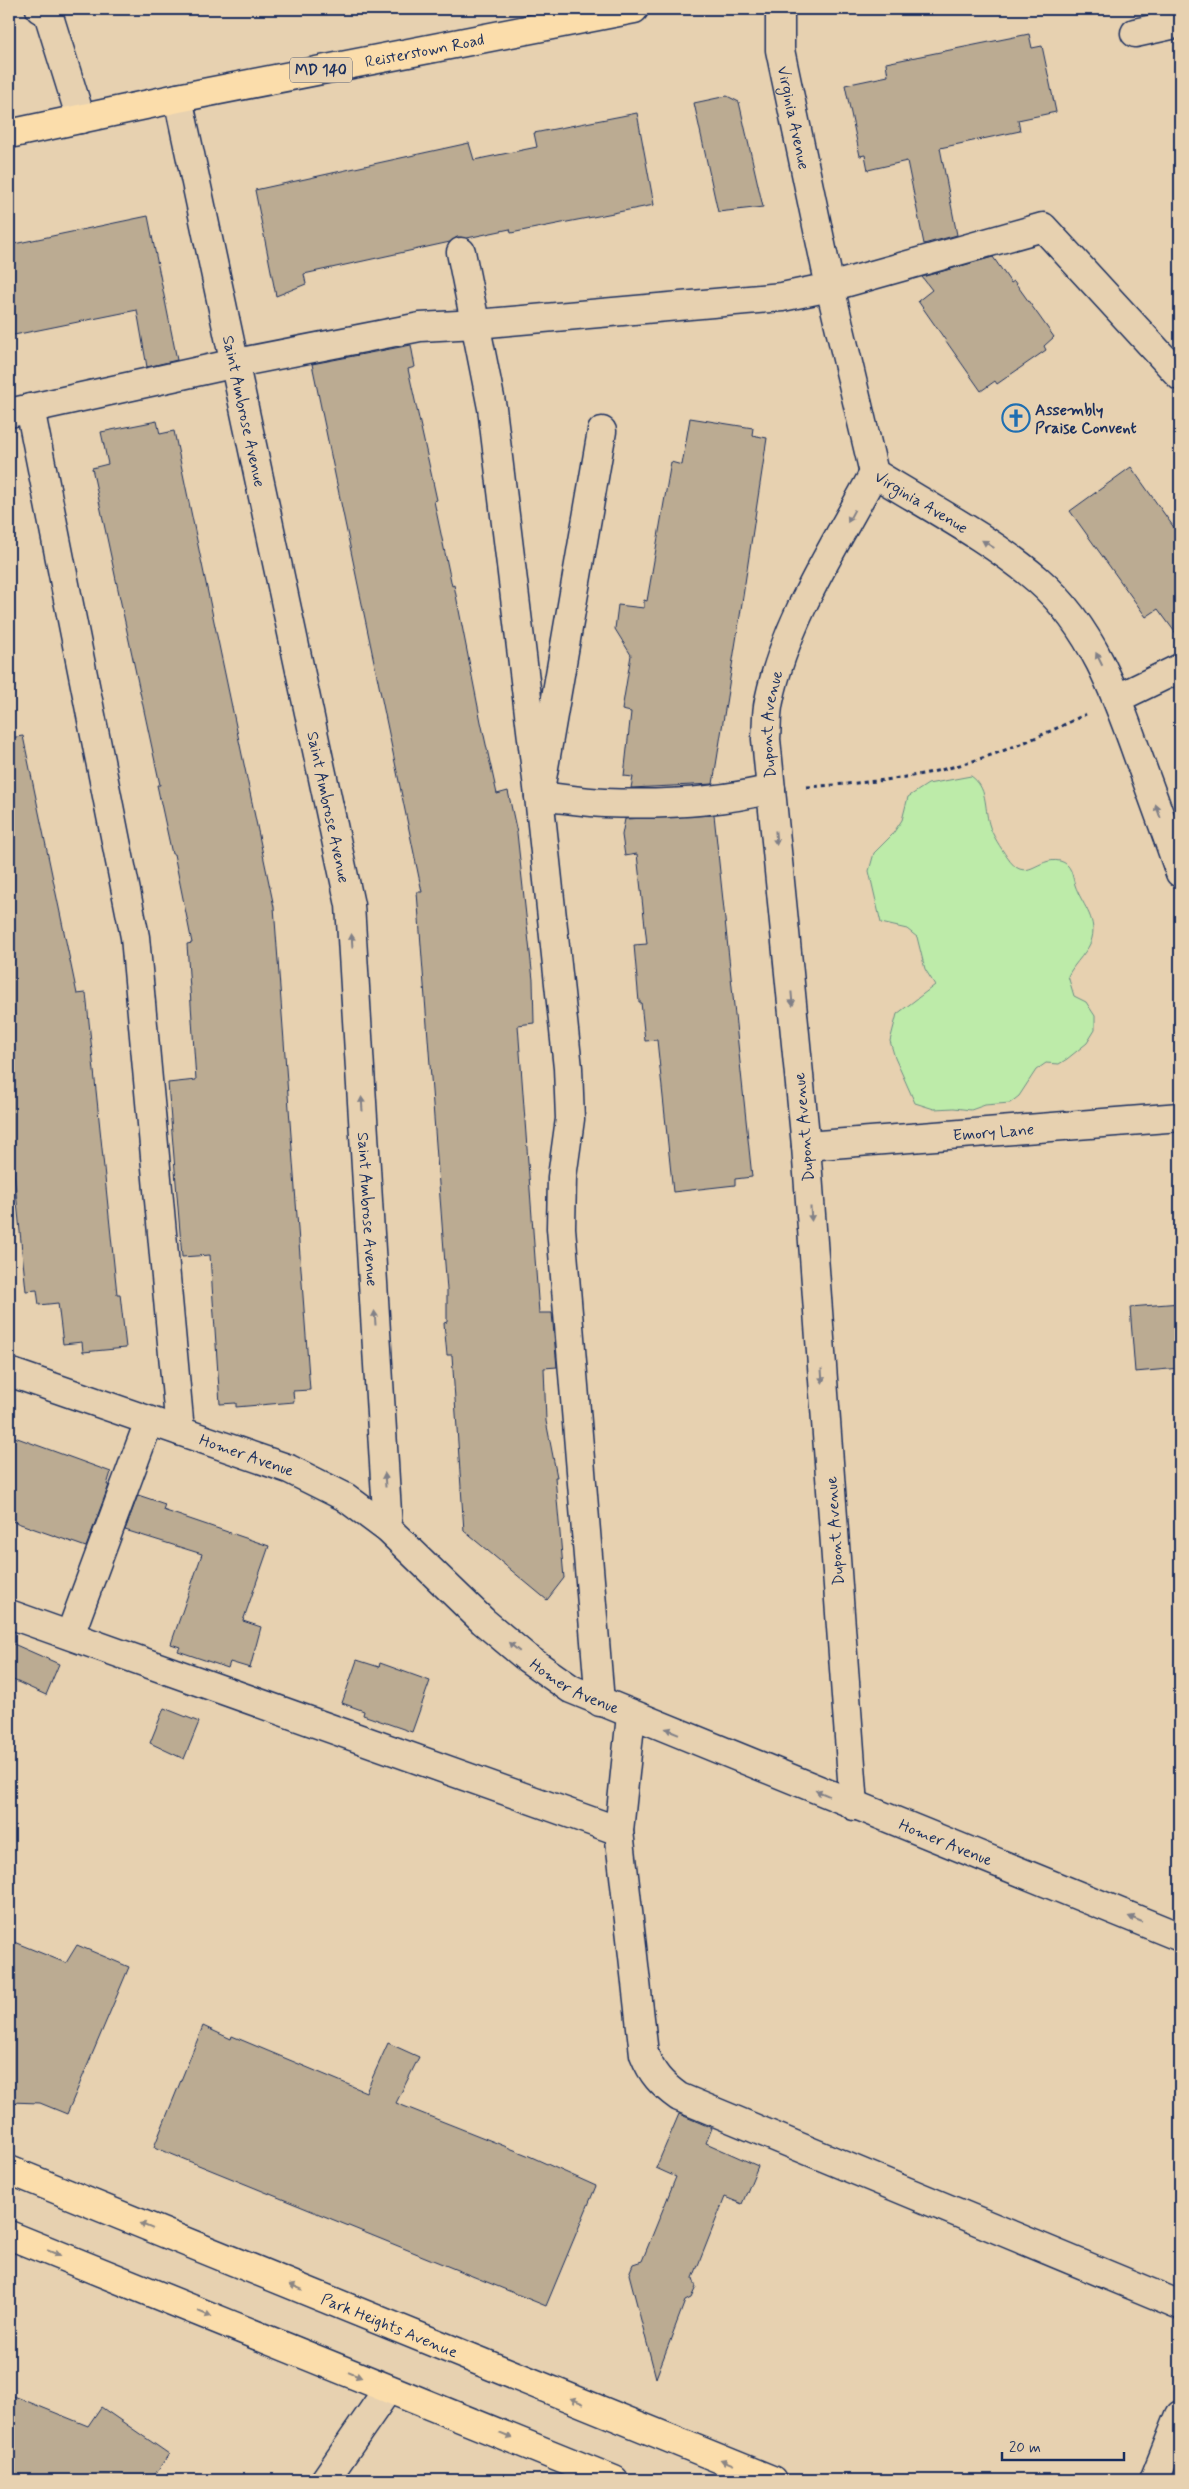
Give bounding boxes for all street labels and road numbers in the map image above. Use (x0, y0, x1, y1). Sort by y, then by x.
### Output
street label: Reisterstown Road (363, 29, 486, 73)
road number: MD 140 (290, 58, 352, 82)
street label: Virginia Avenue (772, 64, 814, 172)
street label: Saint Ambrose Avenue (217, 334, 270, 489)
street label: Virginia Avenue (870, 467, 972, 539)
street label: Dupont Avenue (757, 667, 789, 779)
street label: Saint Ambrose Avenue (301, 730, 354, 885)
street label: Dupont Avenue (789, 1071, 820, 1182)
street label: Emory Lane (952, 1119, 1035, 1147)
street label: Saint Ambrose Avenue (352, 1132, 382, 1287)
street label: Homer Avenue (196, 1430, 298, 1482)
street label: Dupont Avenue (821, 1475, 850, 1586)
street label: Homer Avenue (525, 1654, 622, 1720)
street label: Homer Avenue (896, 1815, 996, 1872)
street label: Park Heights Avenue (318, 2289, 461, 2363)

